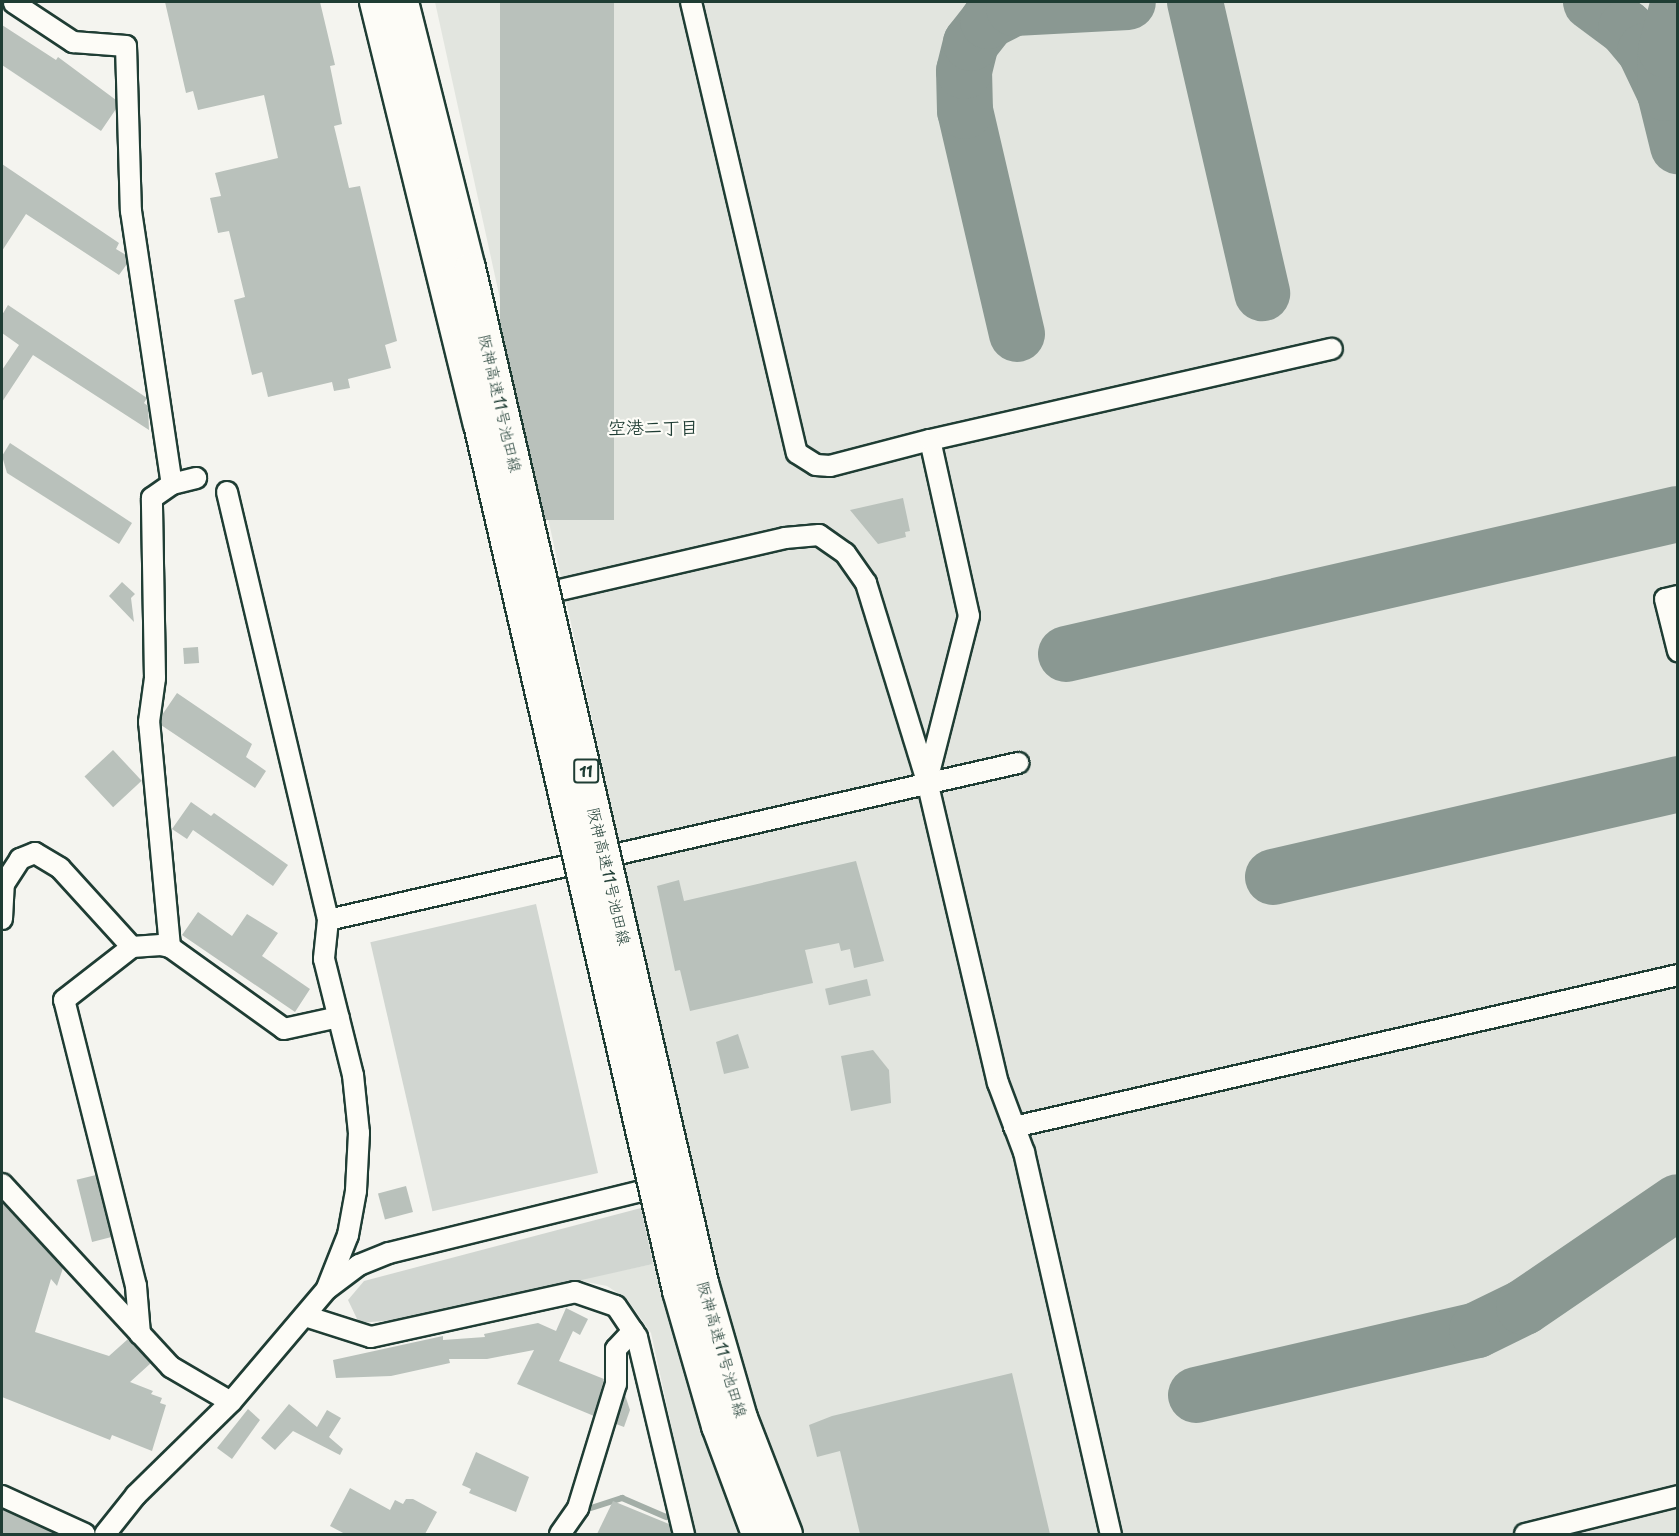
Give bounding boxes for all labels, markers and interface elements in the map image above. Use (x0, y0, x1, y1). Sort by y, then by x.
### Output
street label: 阪神高速11号池田線 (476, 332, 526, 474)
district label: 空港二丁目 (608, 416, 698, 438)
road number: 11 (572, 759, 600, 783)
street label: 阪神高速11号池田線 (585, 805, 635, 947)
street label: 阪神高速11号池田線 (694, 1278, 752, 1420)

